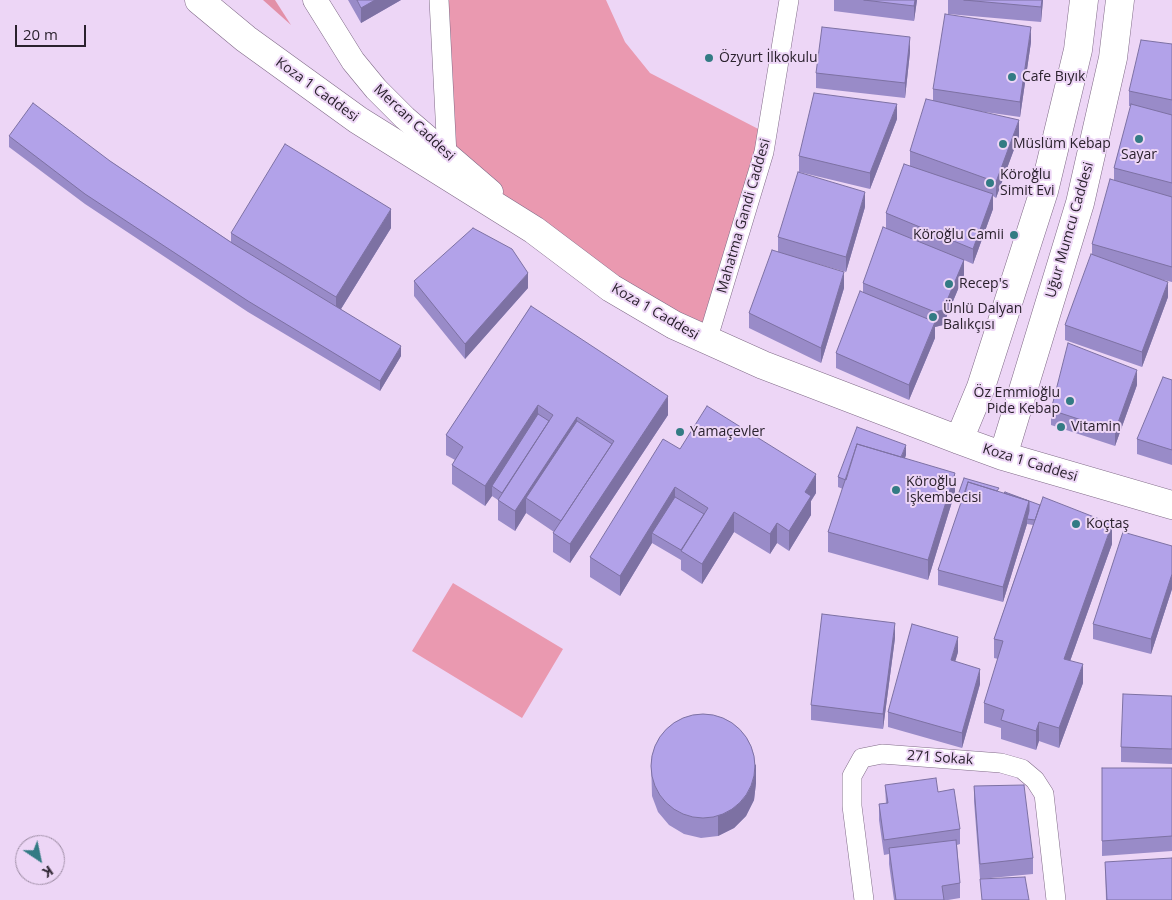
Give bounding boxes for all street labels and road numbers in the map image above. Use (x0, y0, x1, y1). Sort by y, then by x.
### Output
street label: Koza 1 Caddesi (272, 54, 362, 126)
street label: Mercan Caddesi (370, 81, 458, 165)
street label: Mahatma Gandi Caddesi (714, 137, 774, 295)
street label: Uğur Mumcu Caddesi (1043, 160, 1097, 300)
street label: Koza 1 Caddesi (608, 280, 702, 344)
street label: Koza 1 Caddesi (980, 441, 1080, 485)
street label: 271 Sokak (906, 747, 974, 769)

